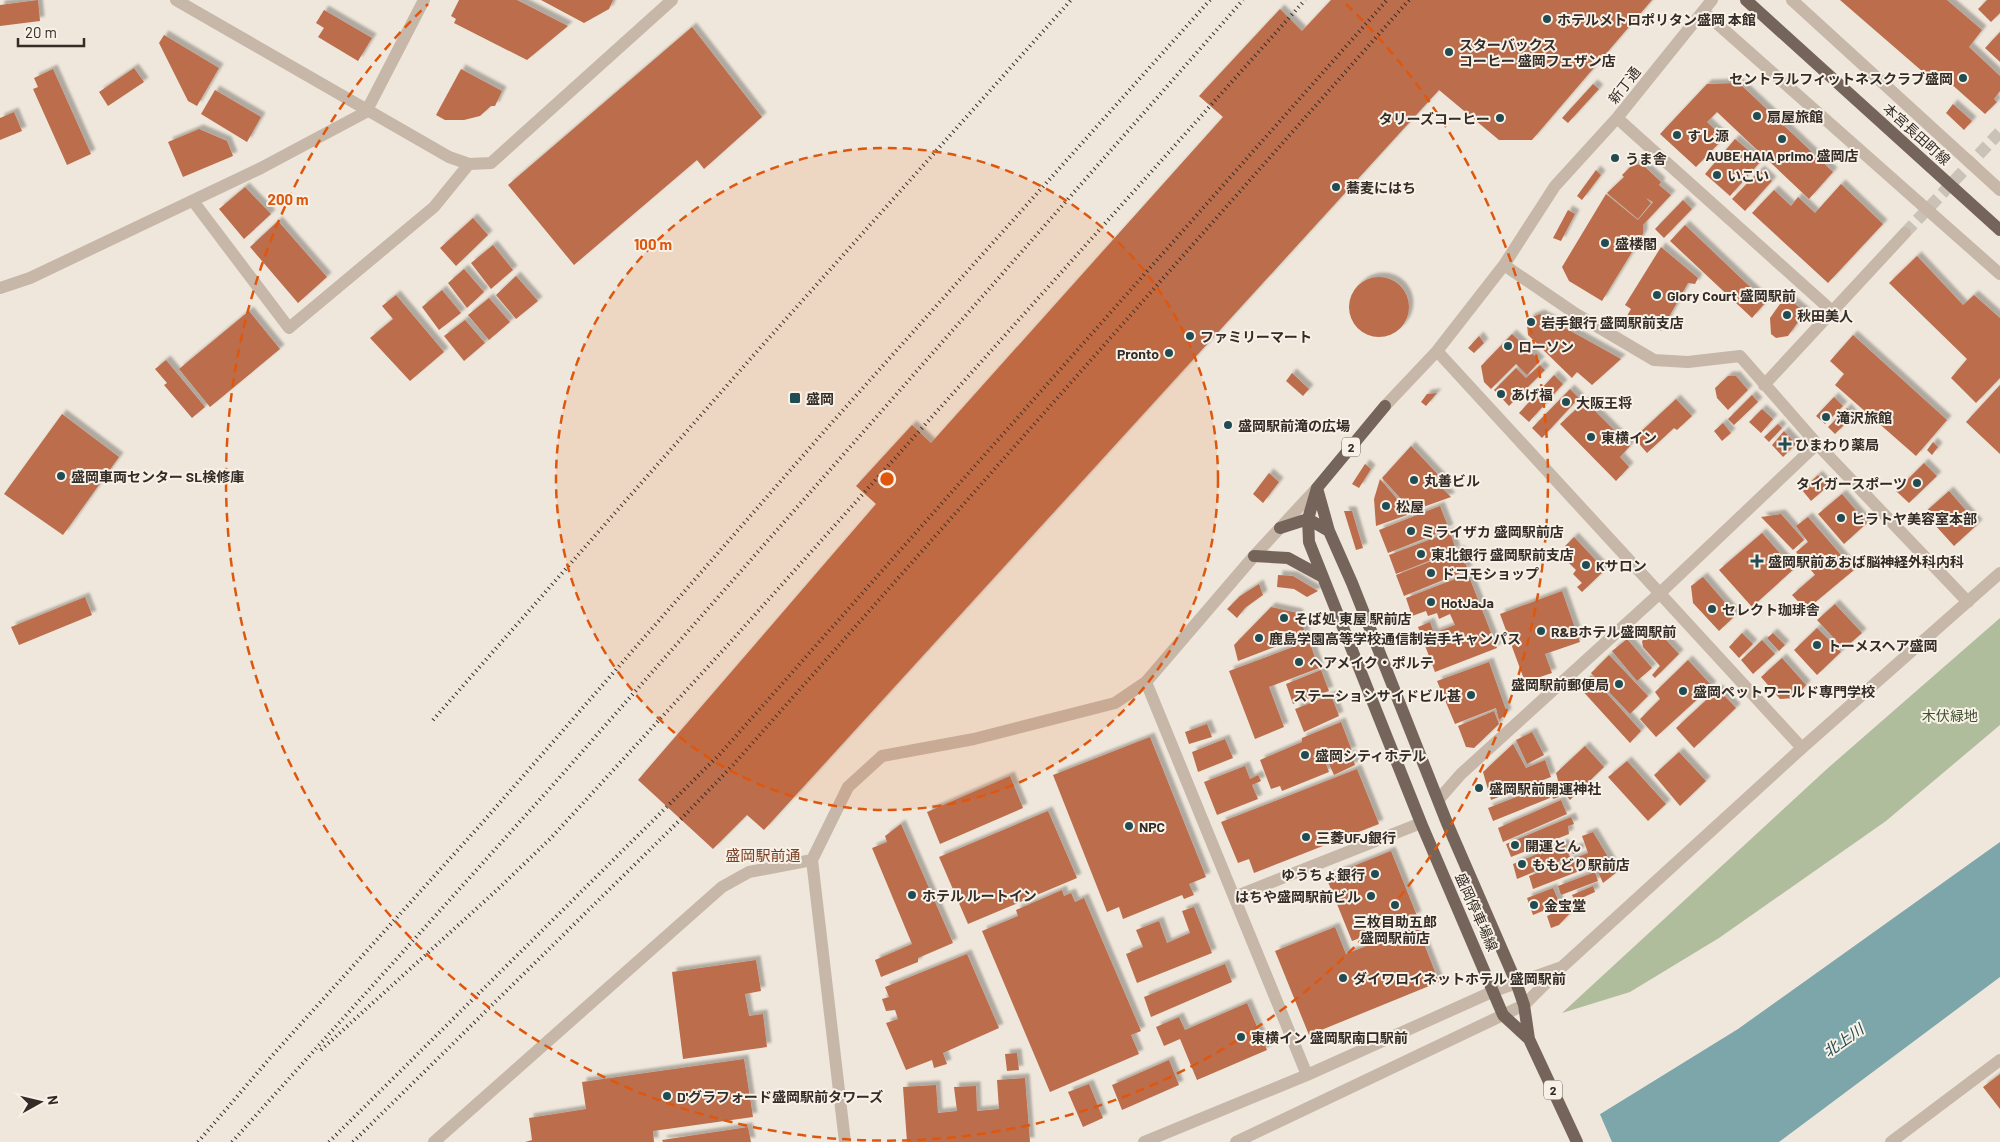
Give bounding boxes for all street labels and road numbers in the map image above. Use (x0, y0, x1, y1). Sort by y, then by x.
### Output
street label: 新丁通 (1604, 63, 1644, 107)
street label: 本宮長田町線 (1880, 100, 1954, 168)
road number: 2 (1342, 438, 1360, 457)
street label: 盛岡停車場線 (1452, 870, 1502, 954)
road number: 2 (1544, 1080, 1562, 1100)

